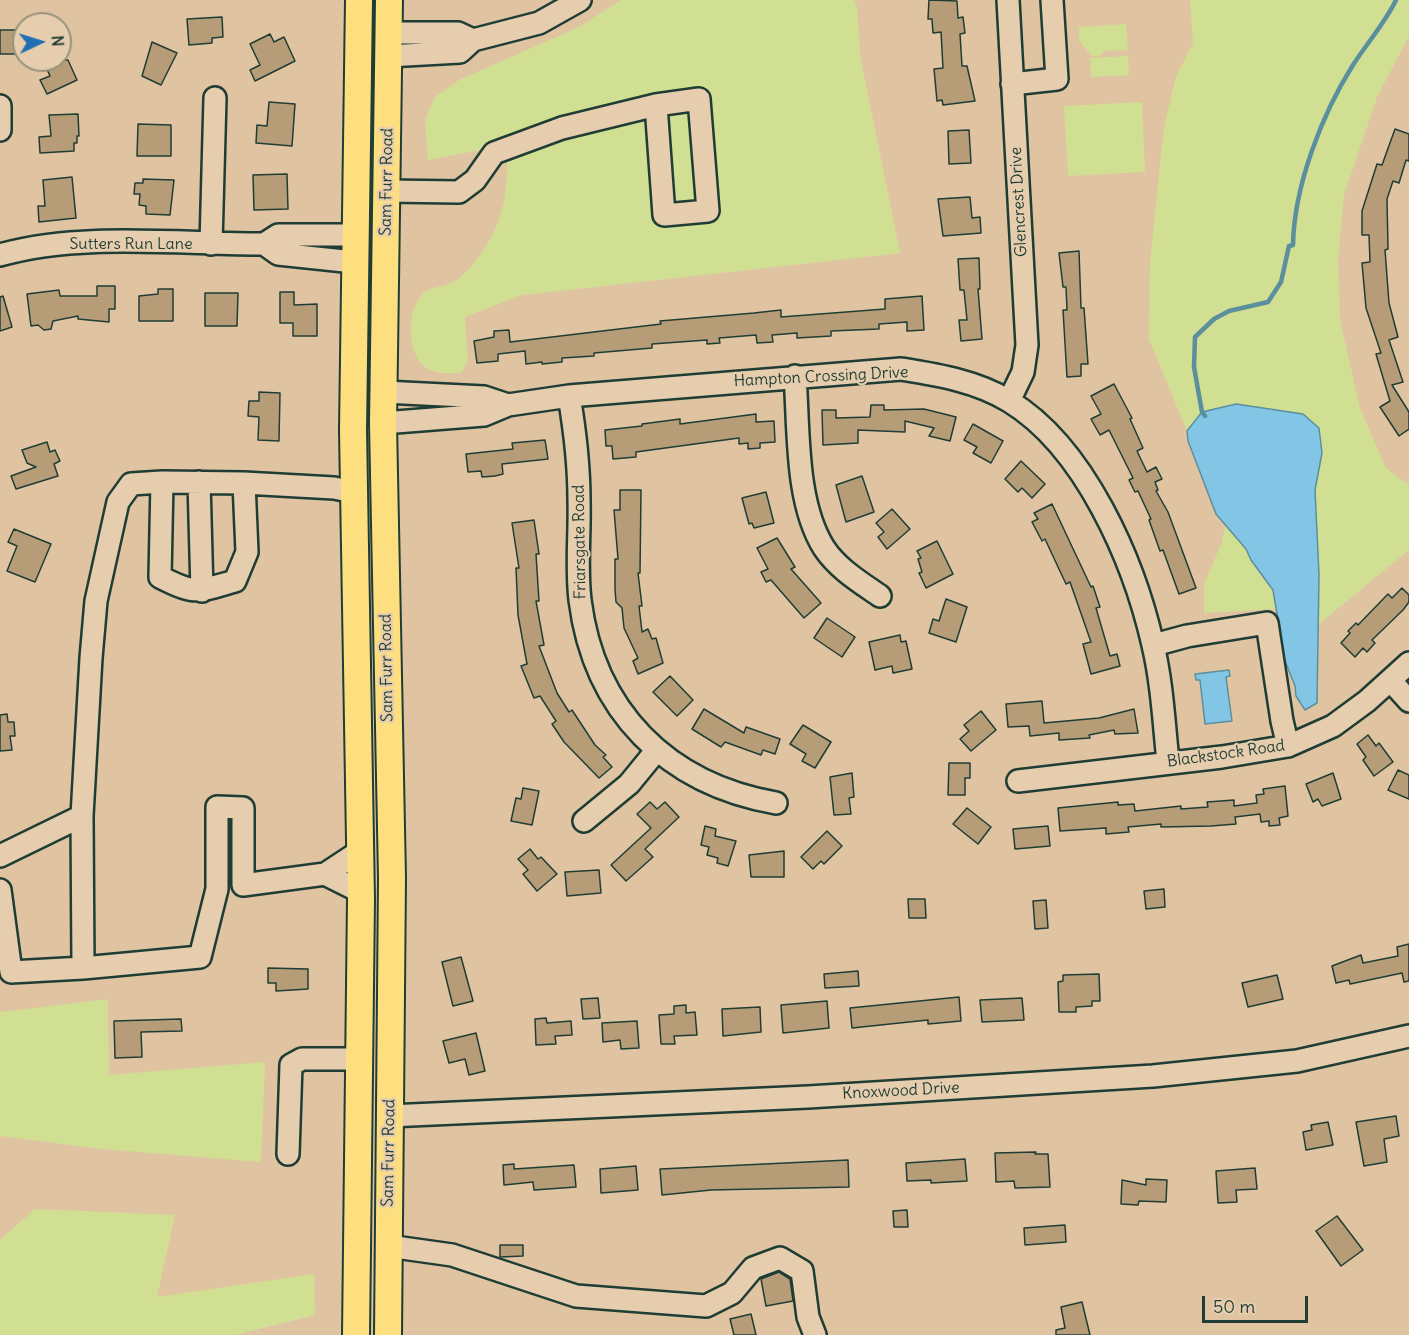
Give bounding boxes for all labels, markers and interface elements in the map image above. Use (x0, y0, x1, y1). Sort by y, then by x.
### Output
north arrow (12, 12, 72, 72)
text: N (48, 35, 68, 47)
street label: Sam Furr Road (376, 128, 398, 236)
street label: Glencrest Drive (1007, 146, 1031, 258)
street label: Sutters Run Lane (69, 234, 193, 254)
street label: Hampton Crossing Drive (733, 363, 909, 391)
street label: Friarsgate Road (569, 485, 591, 599)
street label: Sam Furr Road (376, 614, 398, 722)
street label: Blackstock Road (1166, 736, 1286, 772)
street label: Knoxwood Drive (842, 1078, 960, 1104)
street label: Sam Furr Road (378, 1099, 400, 1207)
scale bar (1205, 1284, 1312, 1322)
text: 50 m (1213, 1295, 1255, 1318)

